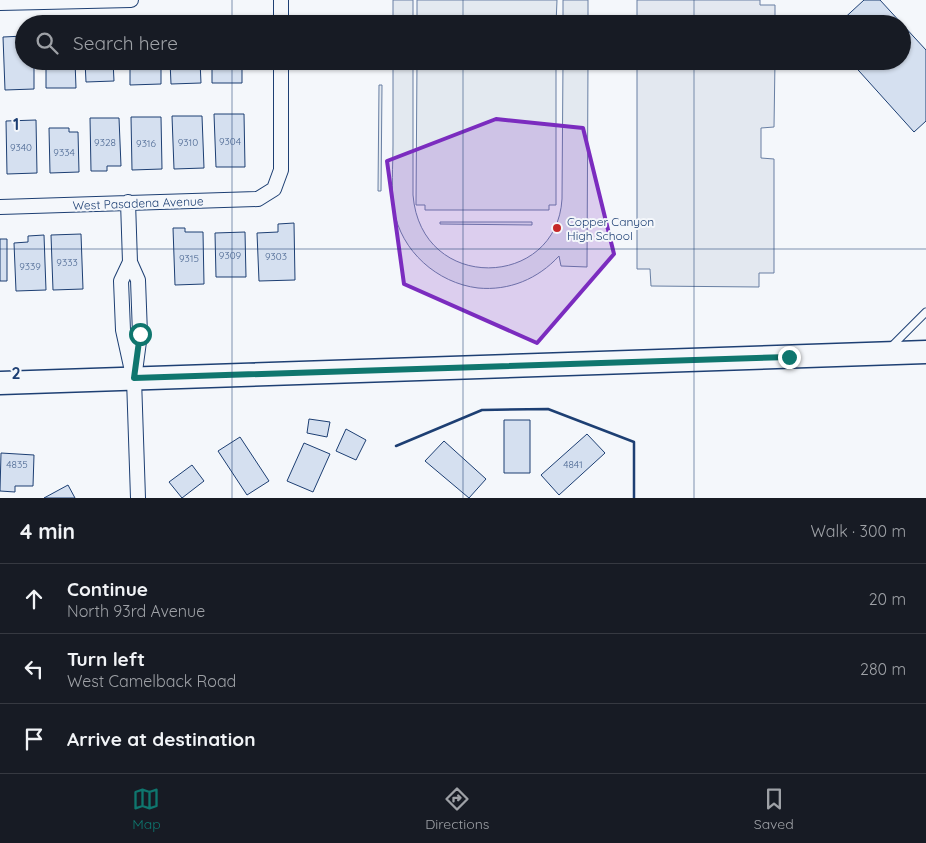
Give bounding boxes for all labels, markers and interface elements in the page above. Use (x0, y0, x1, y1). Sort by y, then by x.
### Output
search box (15, 15, 911, 70)
icon: search (33, 29, 61, 57)
text: Search here (73, 31, 178, 55)
text: 1 (13, 114, 19, 134)
house number: 9304 (219, 135, 241, 148)
house number: 9328 (94, 136, 116, 149)
house number: 9310 (178, 136, 198, 149)
house number: 9316 (136, 137, 157, 150)
house number: 9340 (10, 141, 32, 154)
house number: 9334 (53, 146, 75, 159)
street label: West Pasadena Avenue (72, 193, 204, 213)
place label: Copper Canyon High School (567, 214, 654, 243)
marker: Copper Canyon High School (551, 222, 563, 234)
house number: 9309 (219, 249, 242, 262)
house number: 9303 (265, 250, 287, 263)
house number: 9315 (179, 252, 199, 265)
house number: 9333 (56, 256, 78, 269)
house number: 9339 (19, 260, 41, 273)
route start (129, 323, 152, 346)
route end (778, 346, 801, 369)
text: 2 (11, 363, 21, 383)
house number: 4835 (6, 458, 28, 471)
house number: 4841 (563, 458, 583, 471)
text: 4 min (20, 518, 75, 544)
text: Walk · 300 m (811, 521, 906, 541)
text: Continue (67, 577, 148, 601)
icon: ahead (20, 585, 48, 613)
text: 20 m (869, 589, 906, 609)
text: North 93rd Avenue (67, 601, 205, 621)
text: Turn left (67, 647, 145, 671)
icon: left (20, 655, 48, 683)
text: 280 m (860, 659, 906, 679)
text: West Camelback Road (67, 671, 236, 691)
icon: arrive (20, 725, 48, 753)
text: Arrive at destination (67, 727, 256, 751)
tab: Map (132, 785, 161, 833)
tab: Directions (425, 785, 489, 833)
tab: Saved (754, 785, 794, 833)

